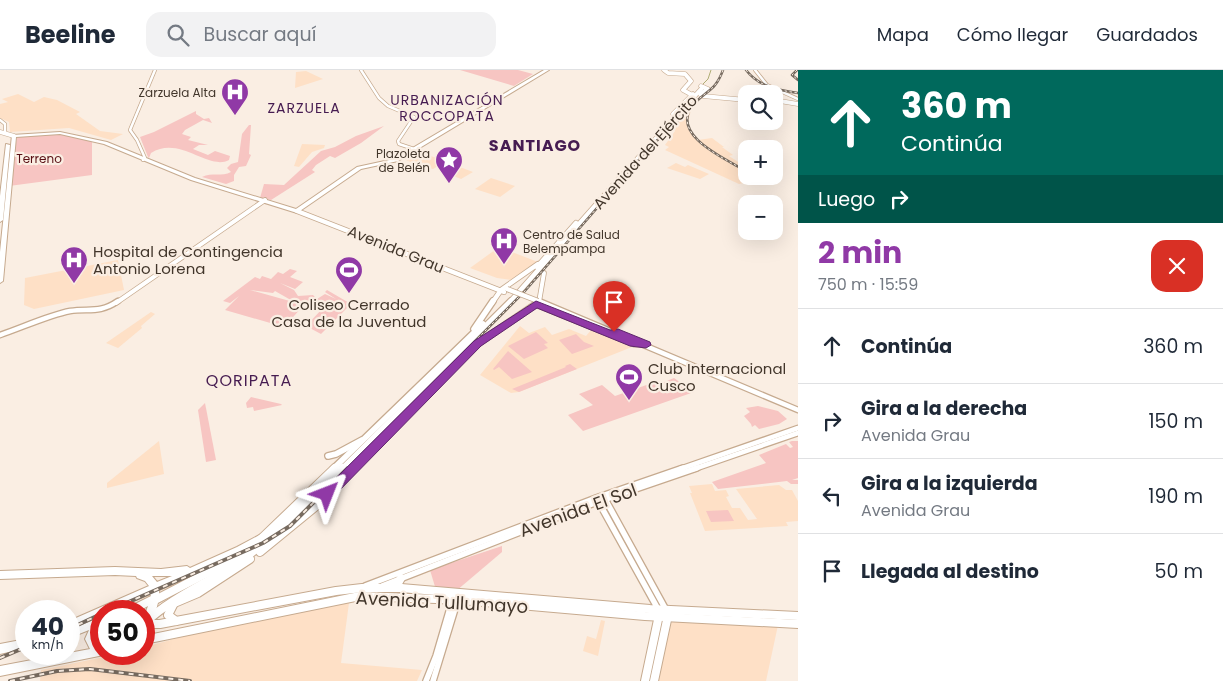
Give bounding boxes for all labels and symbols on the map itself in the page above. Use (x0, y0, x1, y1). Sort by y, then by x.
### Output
hospital icon: Zarzuela Alta (220, 77, 250, 116)
place label: Zarzuela Alta (139, 84, 216, 101)
district label: URBANIZACIÓN ROCCOPATA (390, 90, 504, 126)
street label: Avenida del Ejército (588, 90, 702, 214)
district label: ZARZUELA (267, 98, 341, 118)
district label: SANTIAGO (489, 134, 581, 157)
place label: Plazoleta de Belén (376, 145, 430, 176)
place icon: Plazoleta de Belén (434, 145, 464, 184)
park label: Terreno (16, 150, 62, 167)
street label: Avenida Grau (345, 220, 447, 278)
hospital icon: Centro de Salud Belempampa (489, 226, 519, 265)
place label: Centro de Salud Belempampa (523, 226, 620, 257)
place label: Hospital de Contingencia Antonio Lorena (93, 241, 283, 279)
hospital icon: Hospital de Contingencia Antonio Lorena (59, 245, 89, 284)
sports icon: Coliseo Cerrado Casa de la Juventud (334, 255, 364, 294)
pin (593, 281, 635, 332)
place label: Coliseo Cerrado Casa de la Juventud (271, 294, 427, 332)
place label: Club Internacional Cusco (648, 358, 786, 396)
sports icon: Club Internacional Cusco (614, 362, 644, 401)
district label: QORIPATA (206, 369, 292, 392)
position arrow (300, 467, 352, 519)
street label: Avenida El Sol (516, 477, 640, 543)
street label: Avenida Tullumayo (355, 585, 529, 619)
speed limit sign: 50 (90, 600, 155, 665)

